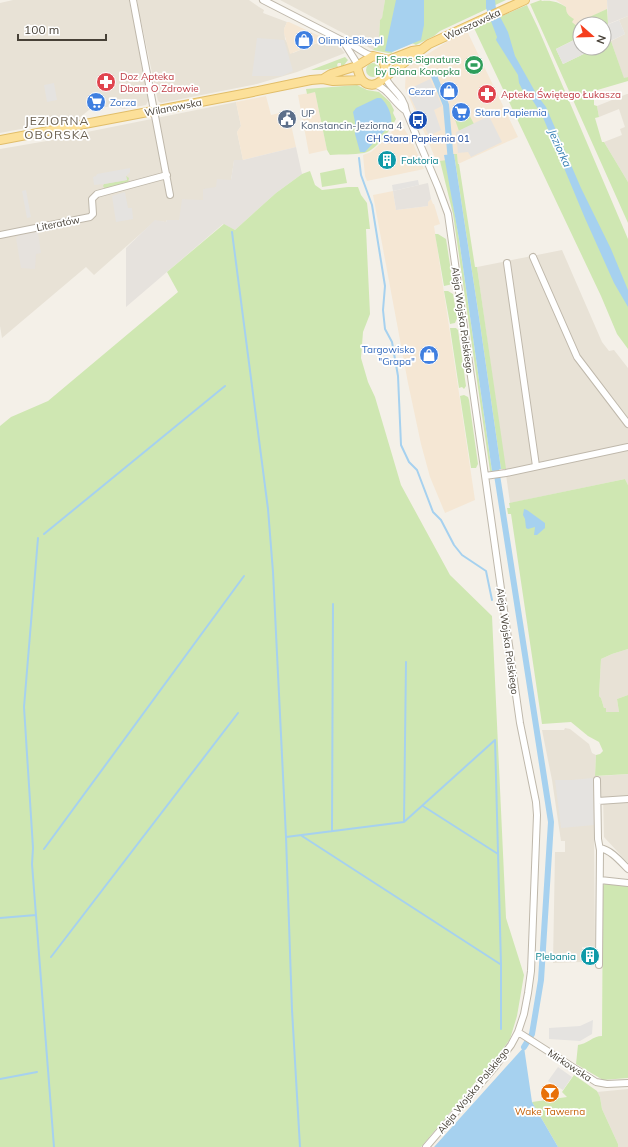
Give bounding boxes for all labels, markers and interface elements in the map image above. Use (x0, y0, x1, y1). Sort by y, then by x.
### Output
street label: Warszawska (442, 6, 503, 43)
scale bar (18, 16, 106, 42)
north arrow (572, 16, 612, 56)
text: 100 m (24, 22, 59, 37)
shop icon: OlimpicBike.pl (293, 29, 315, 51)
text: N (593, 33, 609, 46)
place label: OlimpicBike.pl (318, 34, 383, 47)
place label: Fit Sens Signature by Diana Konopka (375, 53, 460, 78)
sports icon: Fit Sens Signature by Diana Konopka (463, 54, 485, 76)
place label: Doz Apteka Dbam O Zdrowie (120, 70, 199, 95)
pharmacy icon: Doz Apteka Dbam O Zdrowie (95, 71, 117, 93)
shop icon: Cezar (438, 80, 460, 102)
pharmacy icon: Apteka Świętego Łukasza (476, 83, 498, 105)
place label: Cezar (408, 85, 435, 98)
place label: Apteka Świętego Łukasza (501, 88, 621, 101)
supermarket icon: Zorza (85, 91, 107, 113)
place label: Zorza (110, 96, 136, 109)
street label: Wilanowska (143, 96, 203, 119)
supermarket icon: Stara Papiernia (450, 101, 472, 123)
place label: Stara Papiernia (475, 106, 547, 119)
place label: UP Konstancin-Jeziorna 4 (301, 107, 402, 132)
public building icon: UP Konstancin-Jeziorna 4 (276, 108, 298, 130)
bus stop icon: CH Stara Papiernia 01 (407, 109, 429, 131)
district label: JEZIORNA OBORSKA (24, 113, 90, 142)
water label: Jeziorka (545, 126, 575, 170)
place label: CH Stara Papiernia 01 (366, 132, 470, 145)
building icon: Faktoria (376, 149, 398, 171)
place label: Faktoria (401, 154, 439, 167)
street label: Literatów (35, 213, 81, 234)
street label: Aleja Wojska Polskiego (449, 266, 476, 374)
place label: Targowisko "Grapa" (362, 343, 415, 368)
shop icon: Targowisko "Grapa" (418, 344, 440, 366)
street label: Aleja Wojska Polskiego (494, 587, 521, 695)
building icon: Plebania (579, 945, 601, 967)
place label: Plebania (535, 950, 576, 963)
street label: Aleja Wojska Polskiego (435, 1044, 512, 1136)
street label: Mirkowska (545, 1046, 594, 1084)
bar icon: Wake Tawerna (539, 1082, 561, 1104)
place label: Wake Tawerna (515, 1105, 585, 1118)

